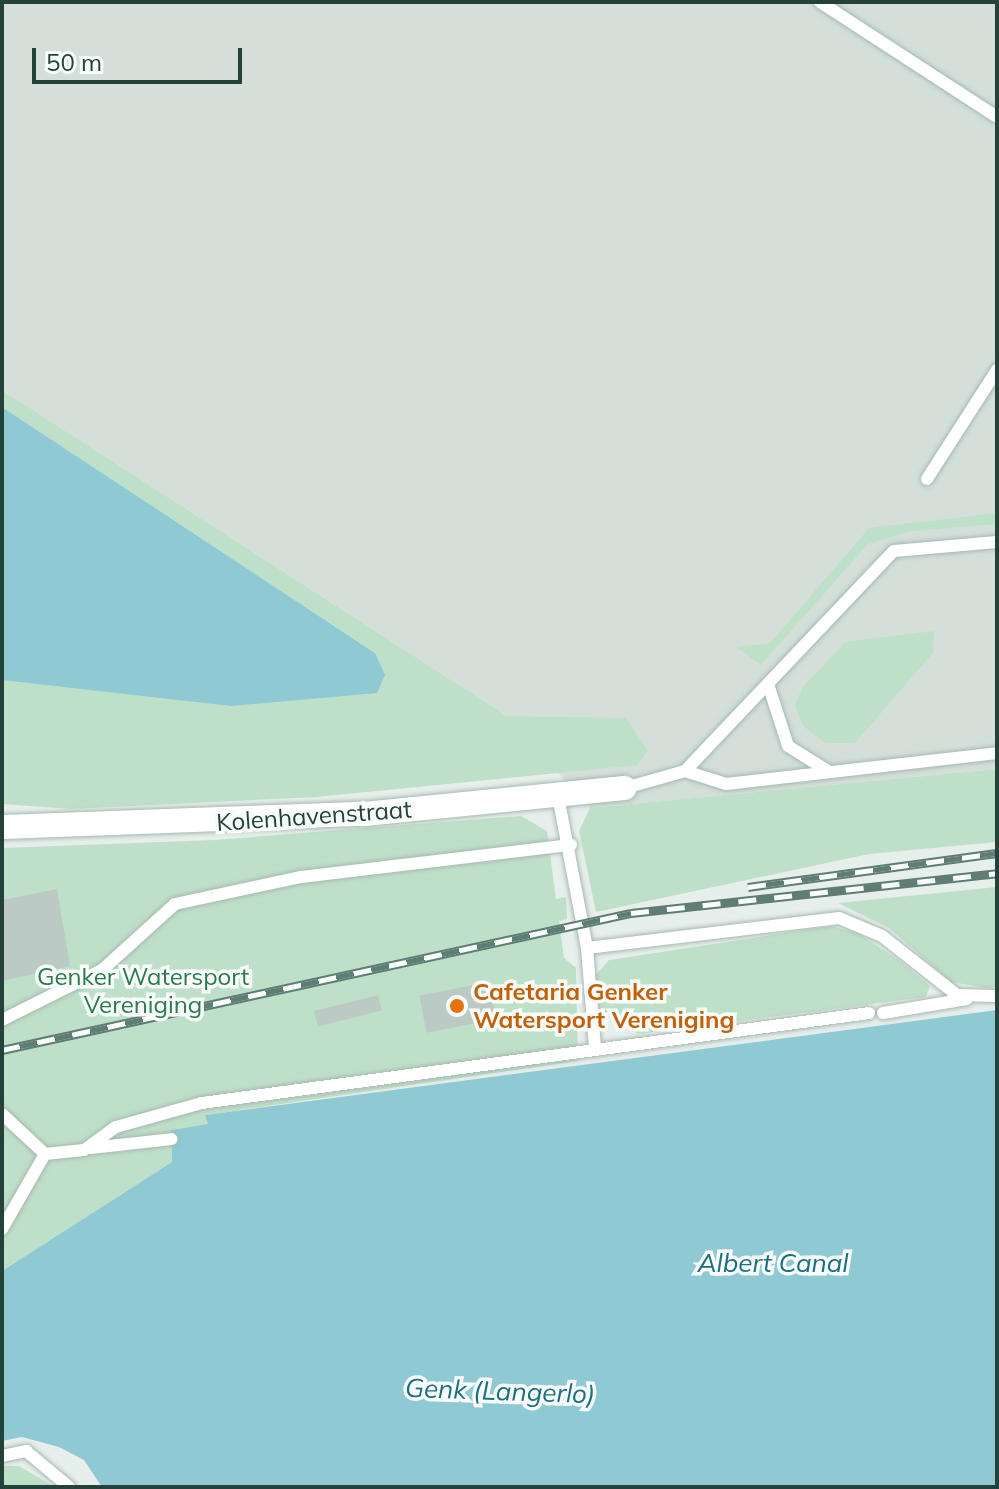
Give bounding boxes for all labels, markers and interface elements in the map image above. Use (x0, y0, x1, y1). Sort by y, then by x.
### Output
scale bar (36, 32, 246, 82)
text: 50 m (46, 47, 102, 77)
street label: Kolenhavenstraat (215, 795, 413, 837)
park label: Genker Watersport Vereniging (37, 963, 249, 1019)
place label: Cafetaria Genker Watersport Vereniging (473, 978, 734, 1034)
marker: Cafetaria Genker Watersport Vereniging (448, 997, 466, 1015)
water label: Albert Canal (697, 1247, 849, 1279)
water label: Genk (Langerlo) (404, 1372, 596, 1410)

